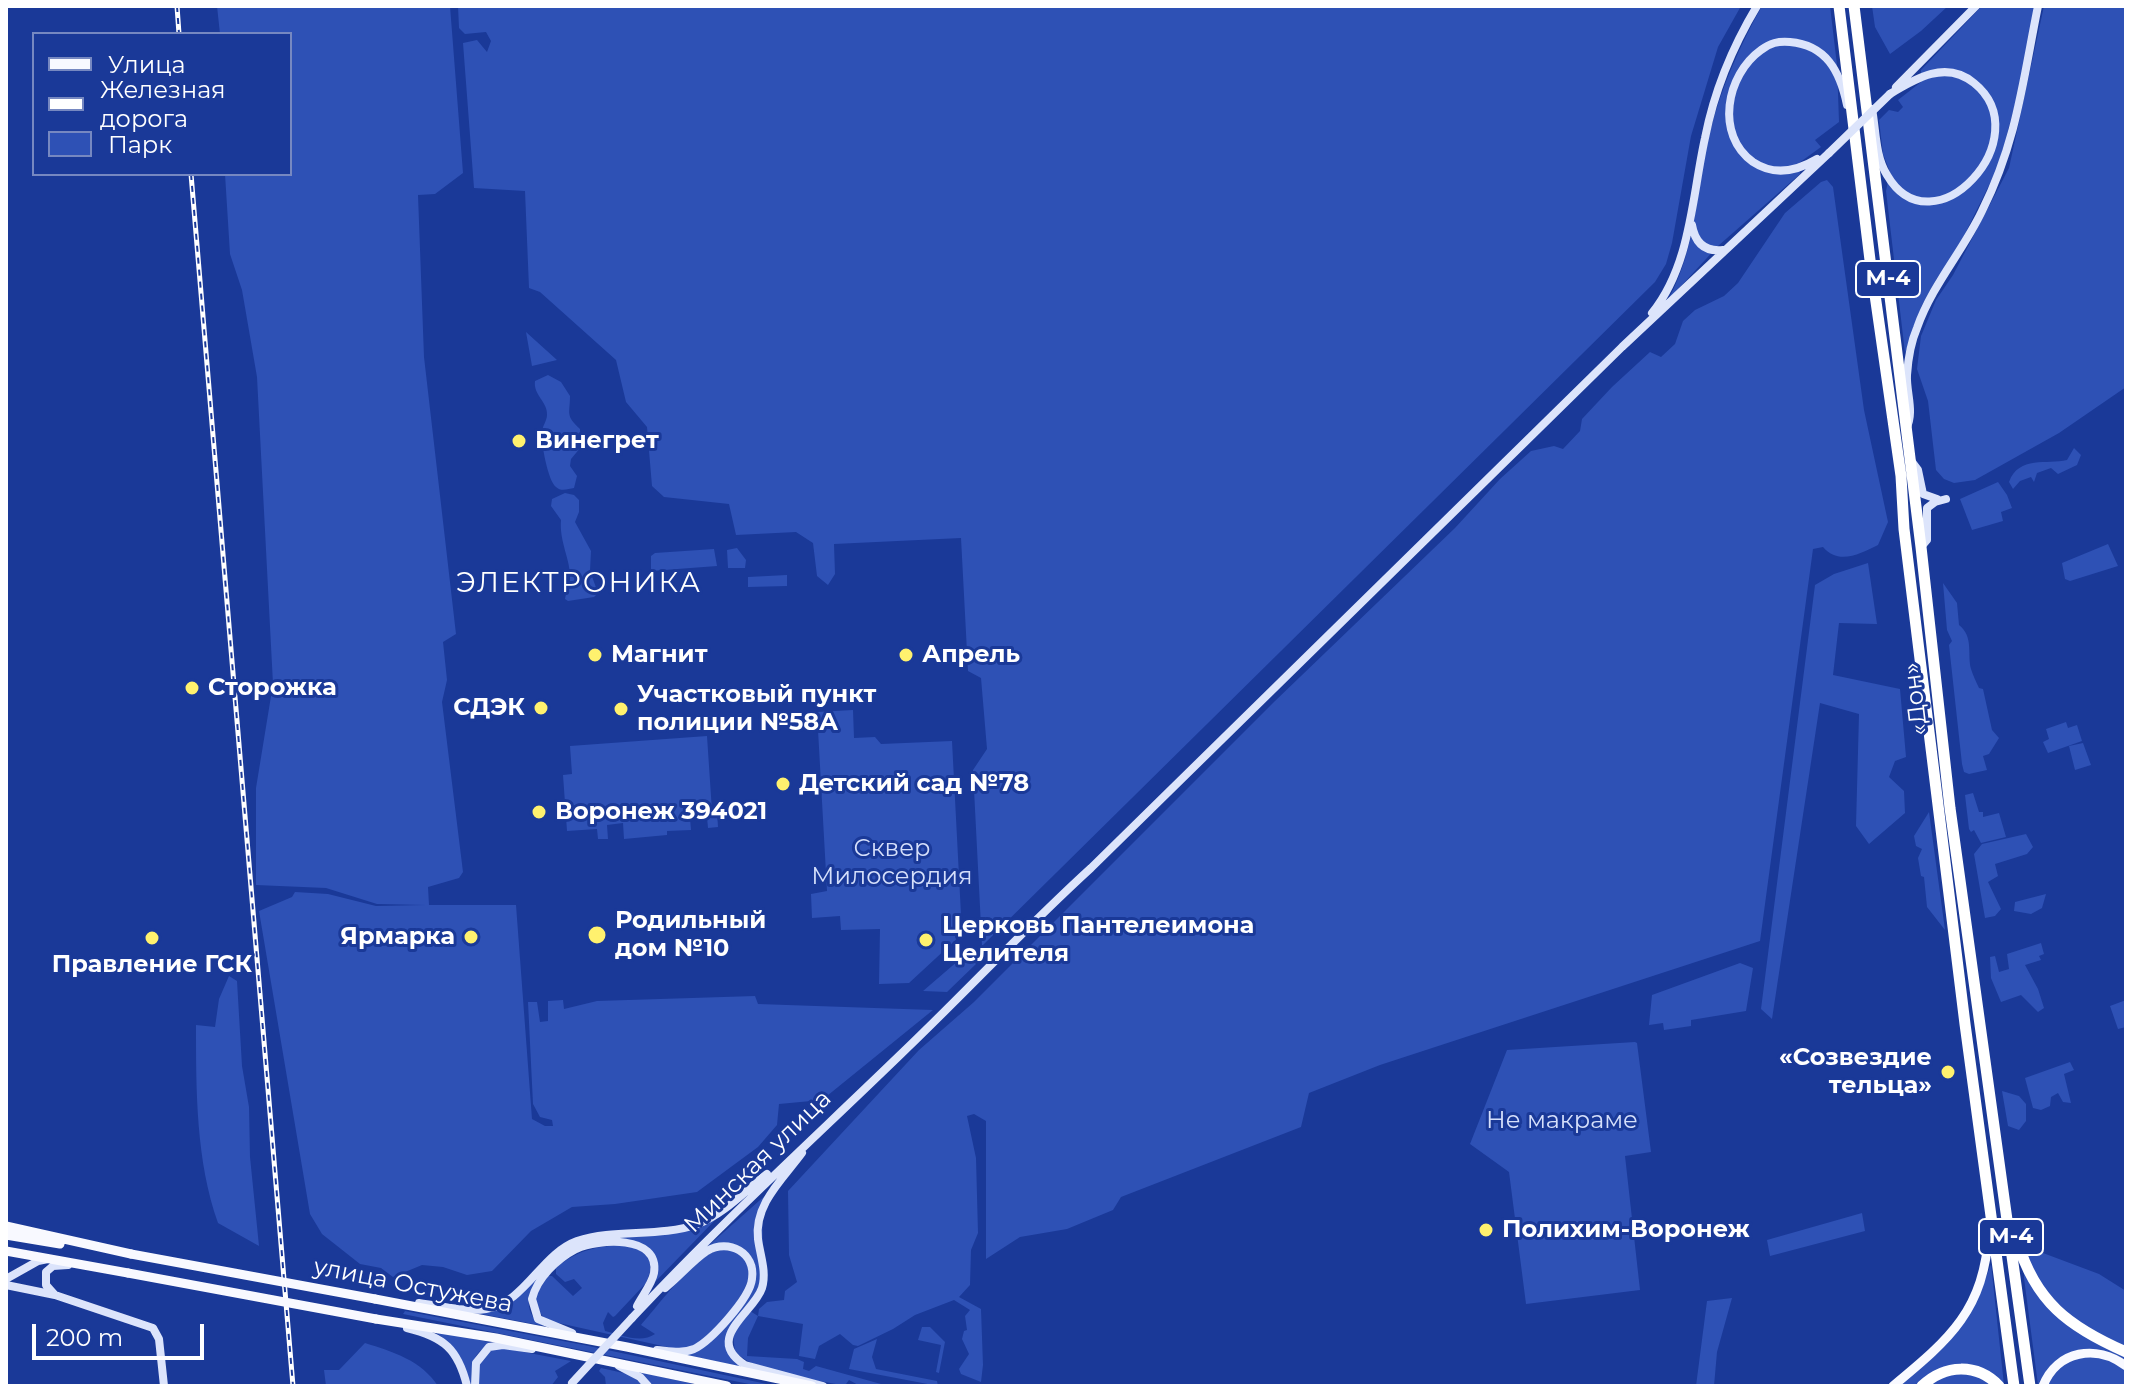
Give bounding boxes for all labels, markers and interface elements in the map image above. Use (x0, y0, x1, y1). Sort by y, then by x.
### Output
legend (32, 32, 292, 176)
text: Улица (108, 50, 186, 79)
text: Железная дорога (100, 75, 226, 133)
text: Парк (108, 130, 172, 159)
road number: М-4 (1856, 261, 1920, 297)
place label: Винегрет (535, 427, 659, 455)
marker: Винегрет (510, 432, 528, 450)
district label: ЭЛЕКТРОНИКА (456, 567, 702, 601)
place label: Магнит (611, 641, 707, 669)
place label: Апрель (922, 641, 1020, 669)
marker: Магнит (586, 646, 604, 664)
marker: Апрель (897, 646, 915, 664)
street label: «Дон» (1897, 661, 1935, 737)
place label: Сторожка (208, 674, 337, 702)
marker: Сторожка (183, 679, 201, 697)
place label: Участковый пункт полиции №58А (637, 681, 876, 737)
place label: СДЭК (453, 694, 525, 722)
marker: СДЭК (532, 699, 550, 717)
marker: Участковый пункт полиции №58А (612, 700, 630, 718)
place label: Детский сад №78 (799, 770, 1029, 798)
marker: Детский сад №78 (774, 775, 792, 793)
place label: Воронеж 394021 (555, 798, 767, 826)
marker: Воронеж 394021 (530, 803, 548, 821)
park label: Сквер Милосердия (811, 835, 973, 891)
place label: Родильный дом №10 (615, 907, 766, 963)
place label: Церковь Пантелеимона Целителя (942, 912, 1254, 968)
place label: Ярмарка (340, 923, 455, 951)
marker: Родильный дом №10 (586, 924, 608, 946)
marker: Ярмарка (462, 928, 480, 946)
marker: Правление ГСК (143, 929, 161, 947)
marker: Церковь Пантелеимона Целителя (917, 931, 935, 949)
place label: Правление ГСК (52, 951, 252, 979)
place label: «Созвездие тельца» (1779, 1044, 1932, 1100)
marker: «Созвездие тельца» (1939, 1063, 1957, 1081)
street label: Минская улица (679, 1085, 837, 1239)
park label: Не макраме (1486, 1107, 1638, 1135)
place label: Полихим-Воронеж (1502, 1216, 1750, 1244)
road number: М-4 (1979, 1219, 2043, 1255)
marker: Полихим-Воронеж (1477, 1221, 1495, 1239)
street label: улица Остужева (311, 1253, 515, 1319)
scale bar (36, 1308, 208, 1358)
text: 200 m (46, 1323, 123, 1352)

